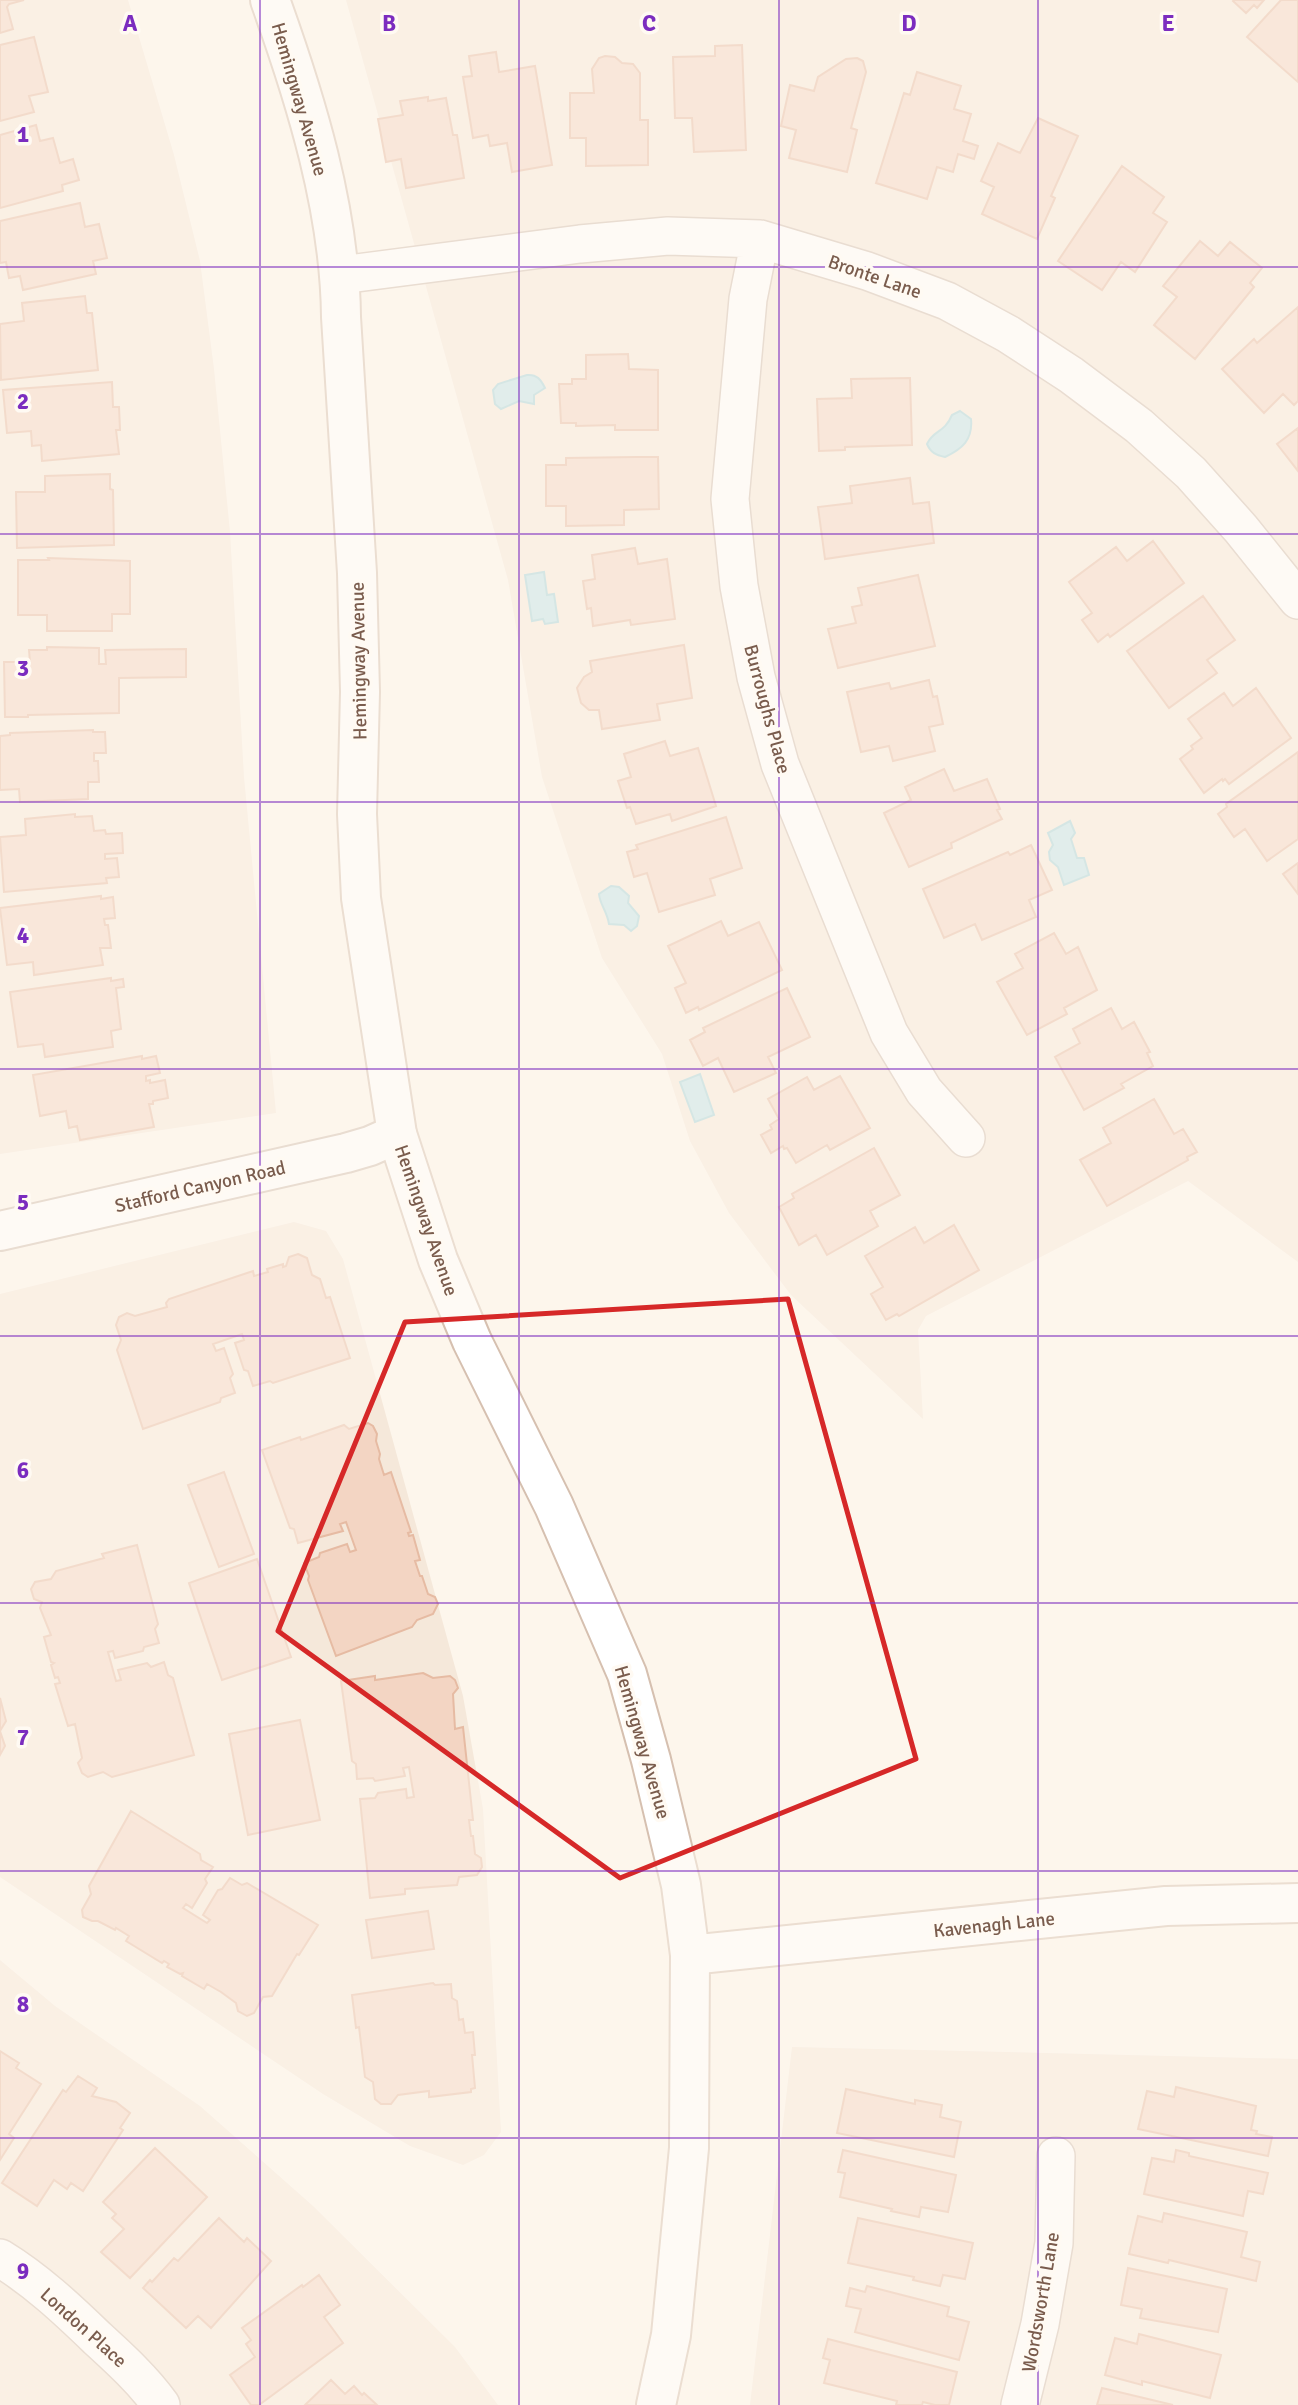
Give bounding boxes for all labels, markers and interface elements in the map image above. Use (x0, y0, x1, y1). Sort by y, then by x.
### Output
text: A (123, 9, 138, 38)
text: B (382, 9, 396, 38)
text: C (642, 9, 656, 38)
text: D (901, 9, 917, 38)
text: E (1161, 9, 1175, 38)
street label: Hemingway Avenue (266, 20, 332, 179)
text: 1 (17, 120, 29, 149)
street label: Bronte Lane (825, 250, 925, 304)
text: 2 (17, 387, 29, 416)
street label: Hemingway Avenue (346, 582, 372, 740)
street label: Burroughs Place (738, 642, 796, 777)
text: 3 (17, 654, 29, 683)
text: 4 (17, 921, 29, 950)
street label: Hemingway Avenue (389, 1142, 463, 1299)
street label: Stafford Canyon Road (112, 1156, 288, 1218)
text: 5 (17, 1188, 29, 1217)
text: 6 (17, 1456, 29, 1485)
street label: Hemingway Avenue (609, 1663, 675, 1822)
text: 7 (17, 1723, 29, 1752)
street label: Kavenagh Lane (932, 1907, 1056, 1943)
text: 8 (17, 1990, 29, 2019)
street label: Wordsworth Lane (1017, 2230, 1065, 2374)
text: 9 (17, 2257, 29, 2286)
street label: London Place (35, 2283, 132, 2373)

